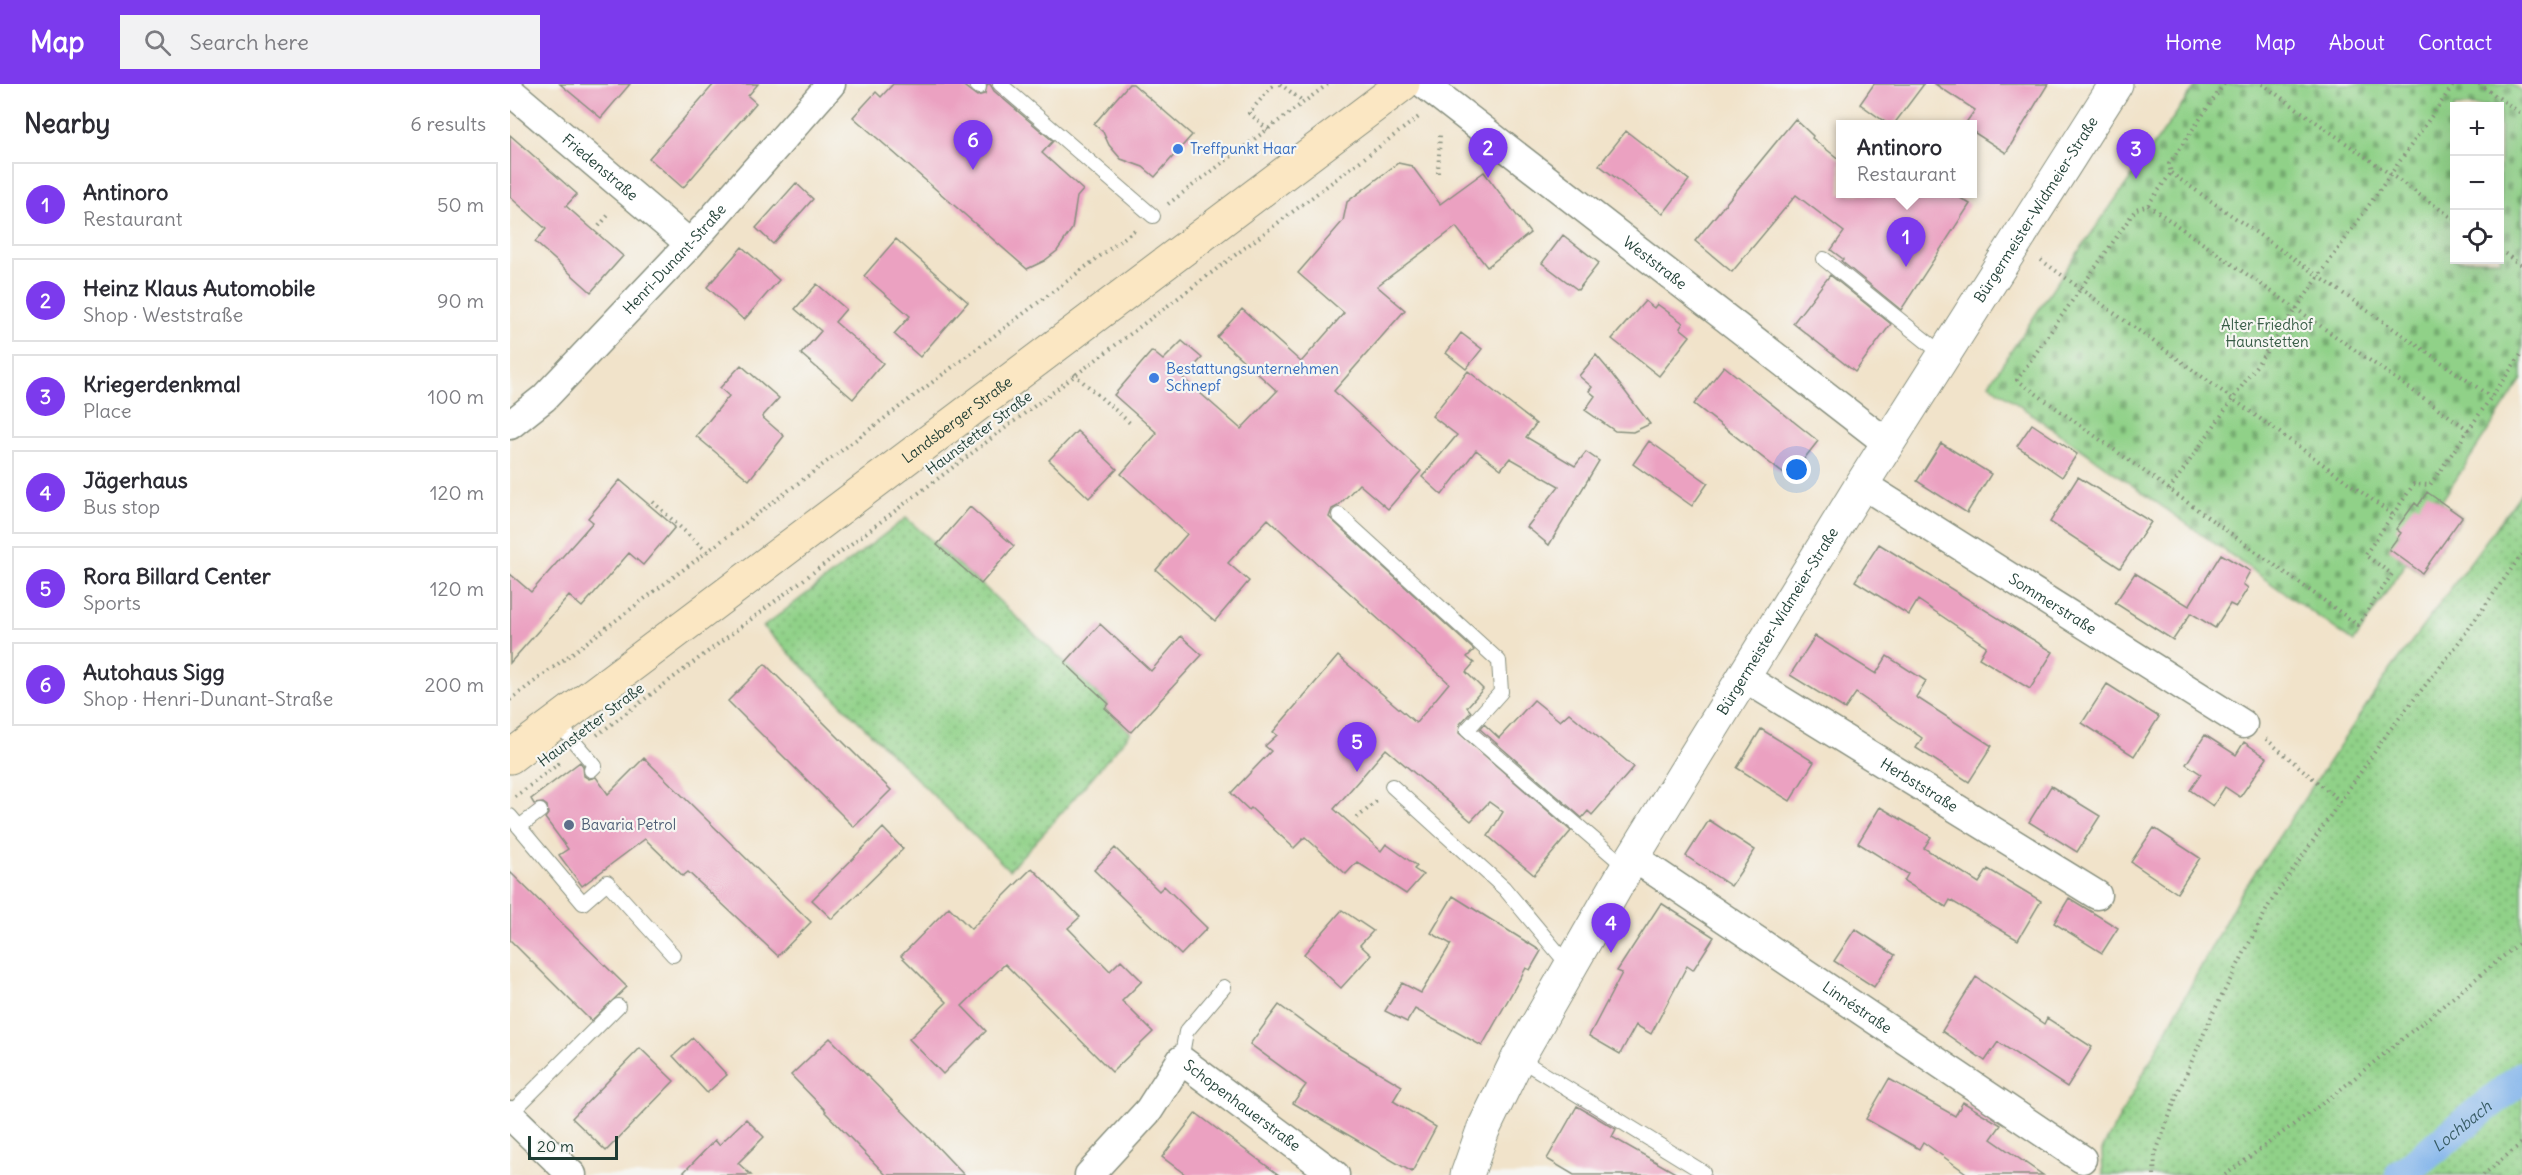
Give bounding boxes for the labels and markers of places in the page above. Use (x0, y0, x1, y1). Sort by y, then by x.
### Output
pin: 6 (954, 120, 992, 170)
pin: 2 (1468, 128, 1508, 178)
pin: 3 (2116, 130, 2156, 179)
place label: Treffpunkt Haar (1190, 139, 1297, 158)
marker: Treffpunkt Haar (1171, 142, 1185, 156)
pin: 1 (1886, 218, 1926, 267)
place label: Bestattungsunternehmen Schnepf (1166, 359, 1339, 395)
marker: Bestattungsunternehmen Schnepf (1147, 371, 1161, 385)
pin: 5 (1338, 722, 1376, 772)
place label: Bavaria Petrol (581, 815, 676, 834)
marker: Bavaria Petrol (562, 818, 576, 832)
pin: 4 (1592, 904, 1630, 953)

